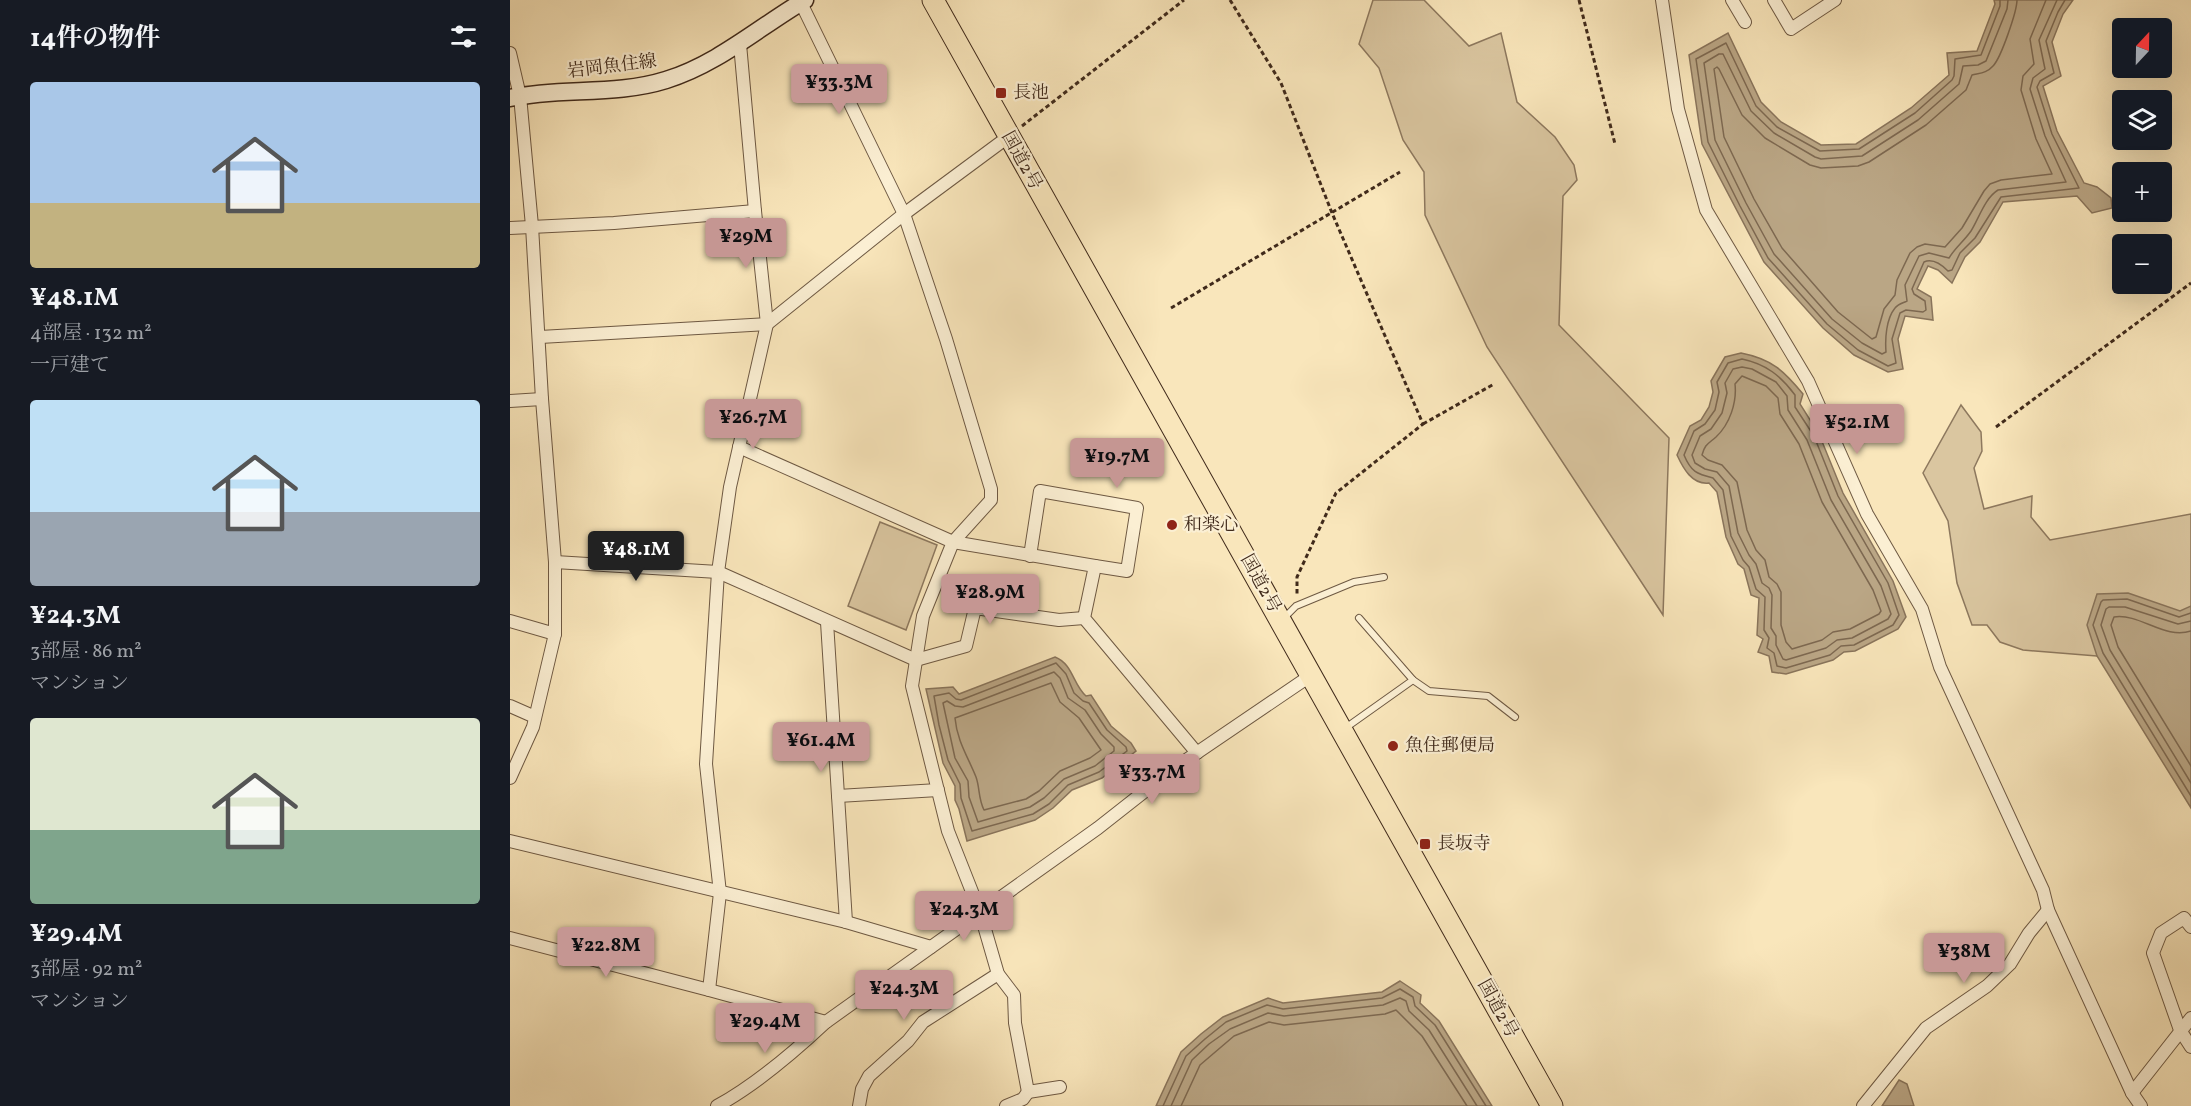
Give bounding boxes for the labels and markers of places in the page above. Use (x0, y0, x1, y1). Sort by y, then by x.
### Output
pin: ¥33.3M (790, 64, 888, 115)
place label: 長池 (1013, 81, 1049, 106)
marker: 長池 (994, 86, 1008, 100)
pin: ¥29M (710, 218, 782, 269)
pin: ¥26.7M (704, 399, 802, 450)
pin: ¥52.1M (1808, 404, 1906, 455)
pin: ¥19.7M (1068, 438, 1166, 489)
place label: 和楽心 (1184, 513, 1238, 538)
marker: 和楽心 (1165, 518, 1179, 532)
pin: ¥48.1M (587, 531, 685, 582)
pin: ¥28.9M (941, 574, 1039, 625)
pin: ¥61.4M (772, 722, 870, 773)
place label: 魚住郵便局 (1405, 734, 1495, 759)
marker: 魚住郵便局 (1386, 739, 1400, 753)
pin: ¥33.7M (1103, 754, 1201, 805)
place label: 長坂寺 (1437, 832, 1491, 857)
marker: 長坂寺 (1418, 837, 1432, 851)
pin: ¥24.3M (915, 891, 1013, 942)
pin: ¥22.8M (557, 927, 655, 978)
pin: ¥38M (1928, 933, 2000, 984)
pin: ¥24.3M (855, 970, 953, 1021)
pin: ¥29.4M (716, 1003, 814, 1054)

